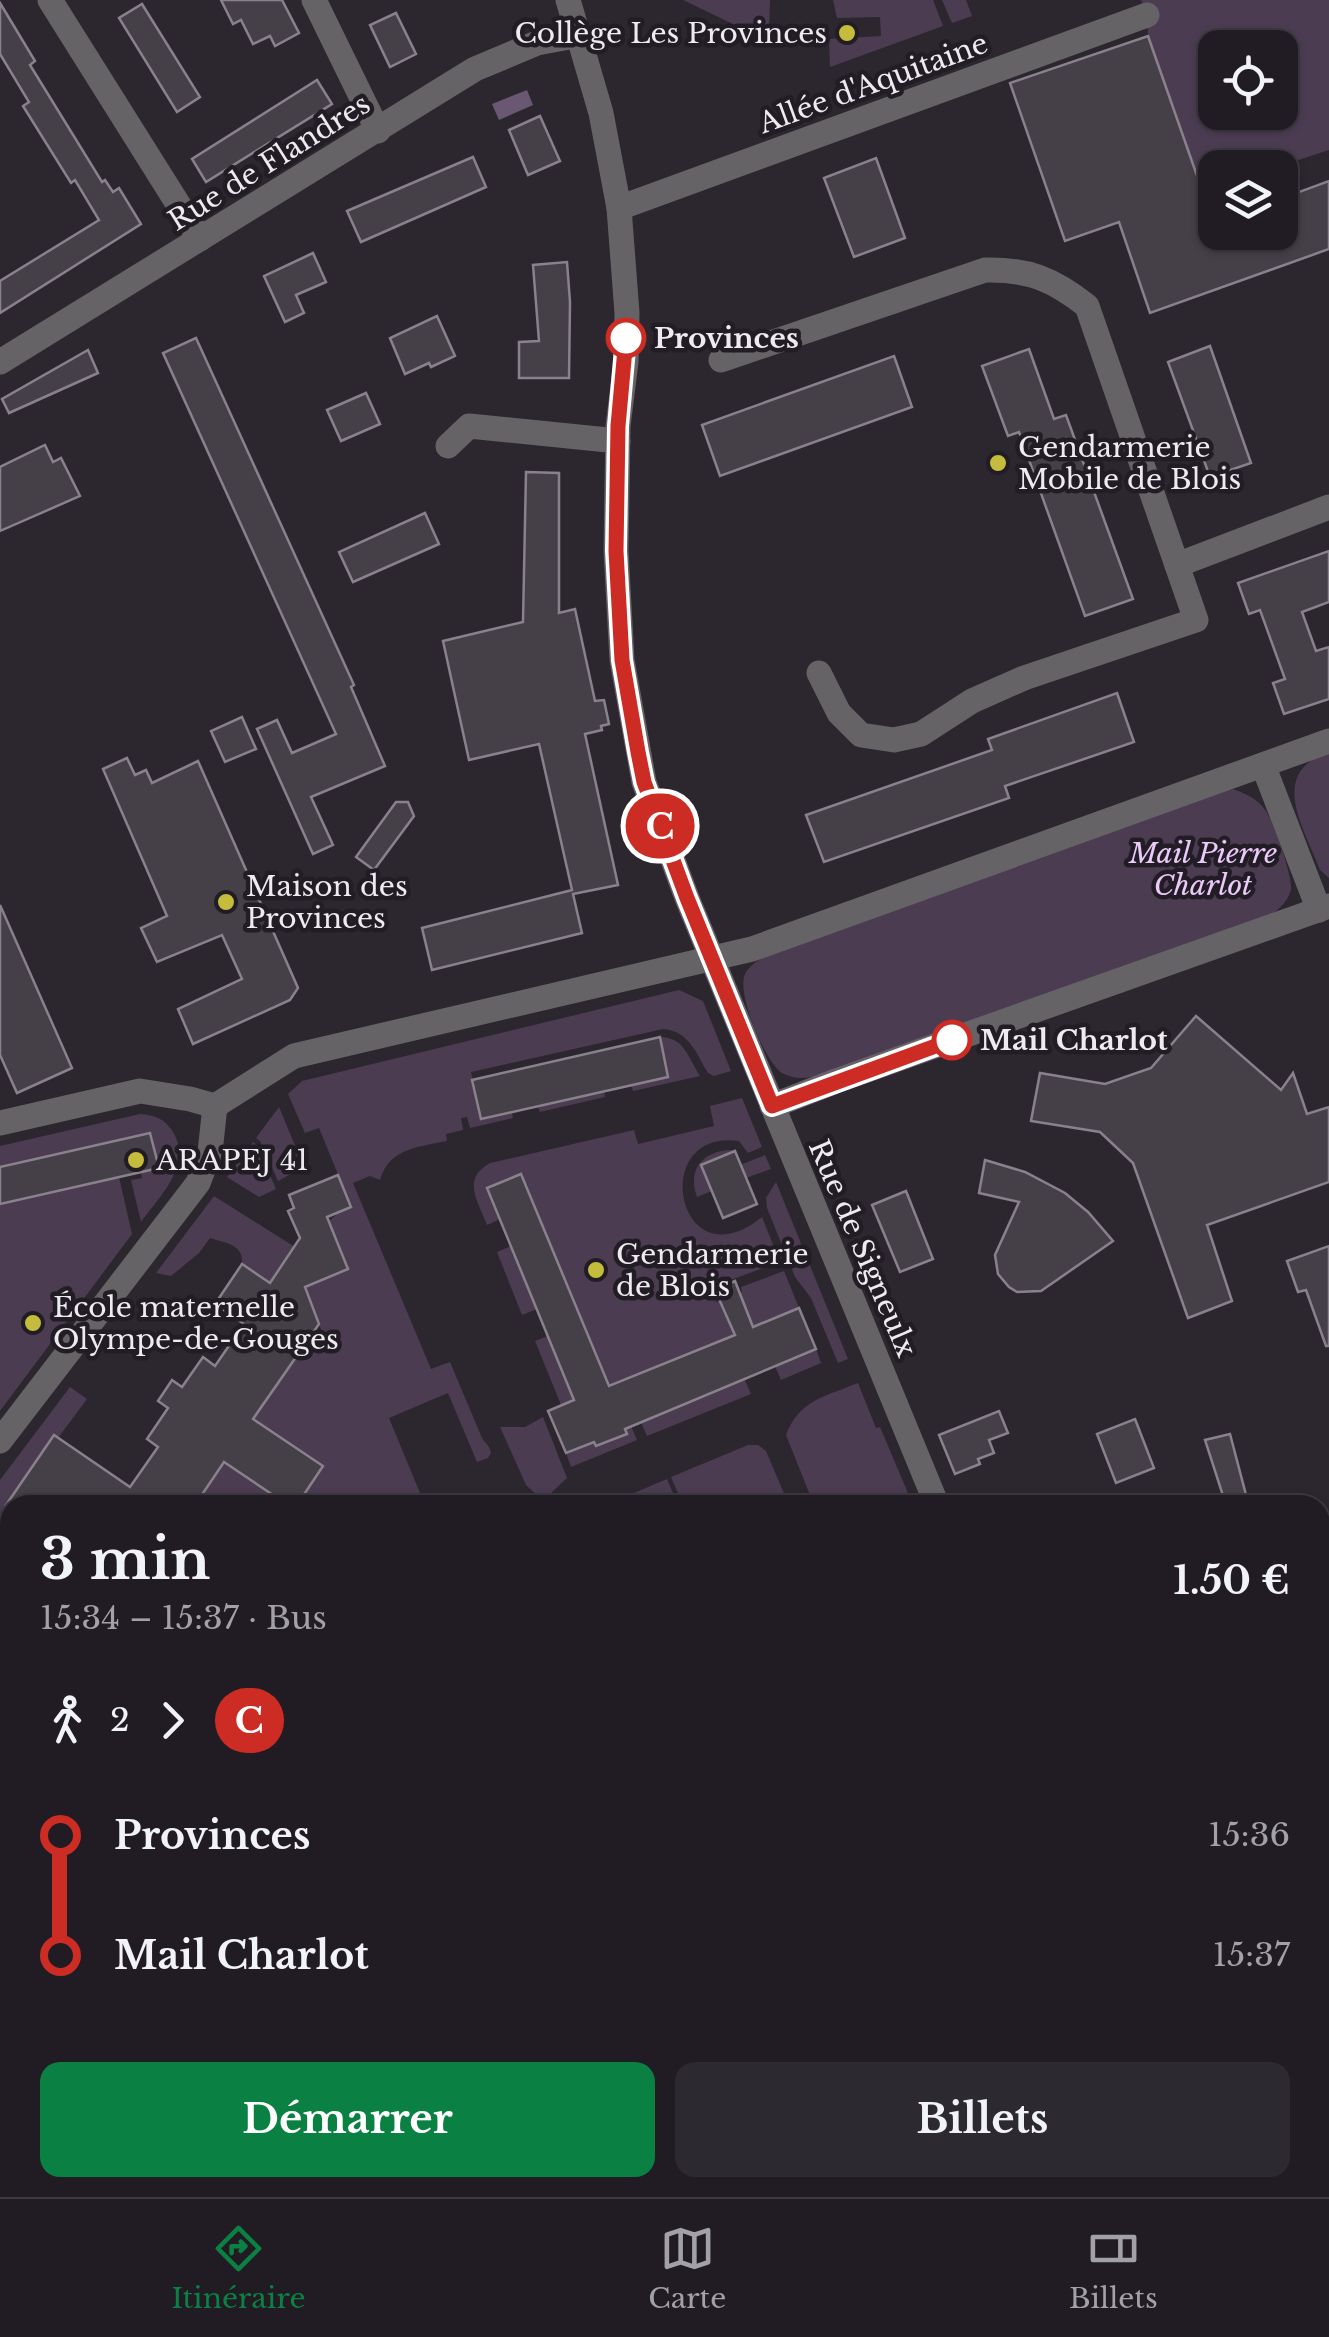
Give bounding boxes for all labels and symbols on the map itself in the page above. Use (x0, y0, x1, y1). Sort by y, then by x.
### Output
place label: Collège Les Provinces (514, 16, 827, 51)
marker: Collège Les Provinces (836, 22, 858, 44)
street label: Allée d'Aquitaine (753, 26, 993, 142)
street label: Rue de Flandres (162, 86, 377, 239)
marker: Provinces (607, 319, 645, 357)
place label: Provinces (654, 321, 799, 356)
place label: Gendarmerie Mobile de Blois (1018, 430, 1241, 497)
marker: Gendarmerie Mobile de Blois (987, 452, 1009, 474)
line badge: C (628, 794, 692, 858)
park label: Mail Pierre Charlot (1128, 836, 1277, 903)
place label: Maison des Provinces (246, 869, 408, 936)
marker: Maison des Provinces (215, 891, 237, 913)
marker: Mail Charlot (933, 1021, 971, 1059)
place label: Mail Charlot (980, 1023, 1168, 1058)
street label: Rue de Signeulx (801, 1134, 924, 1362)
place label: ARAPEJ 41 (155, 1143, 309, 1178)
marker: ARAPEJ 41 (125, 1149, 147, 1171)
place label: Gendarmerie de Blois (616, 1237, 809, 1304)
marker: Gendarmerie de Blois (585, 1259, 607, 1281)
place label: École maternelle Olympe-de-Gouges (53, 1290, 339, 1357)
marker: École maternelle Olympe-de-Gouges (22, 1312, 44, 1334)

